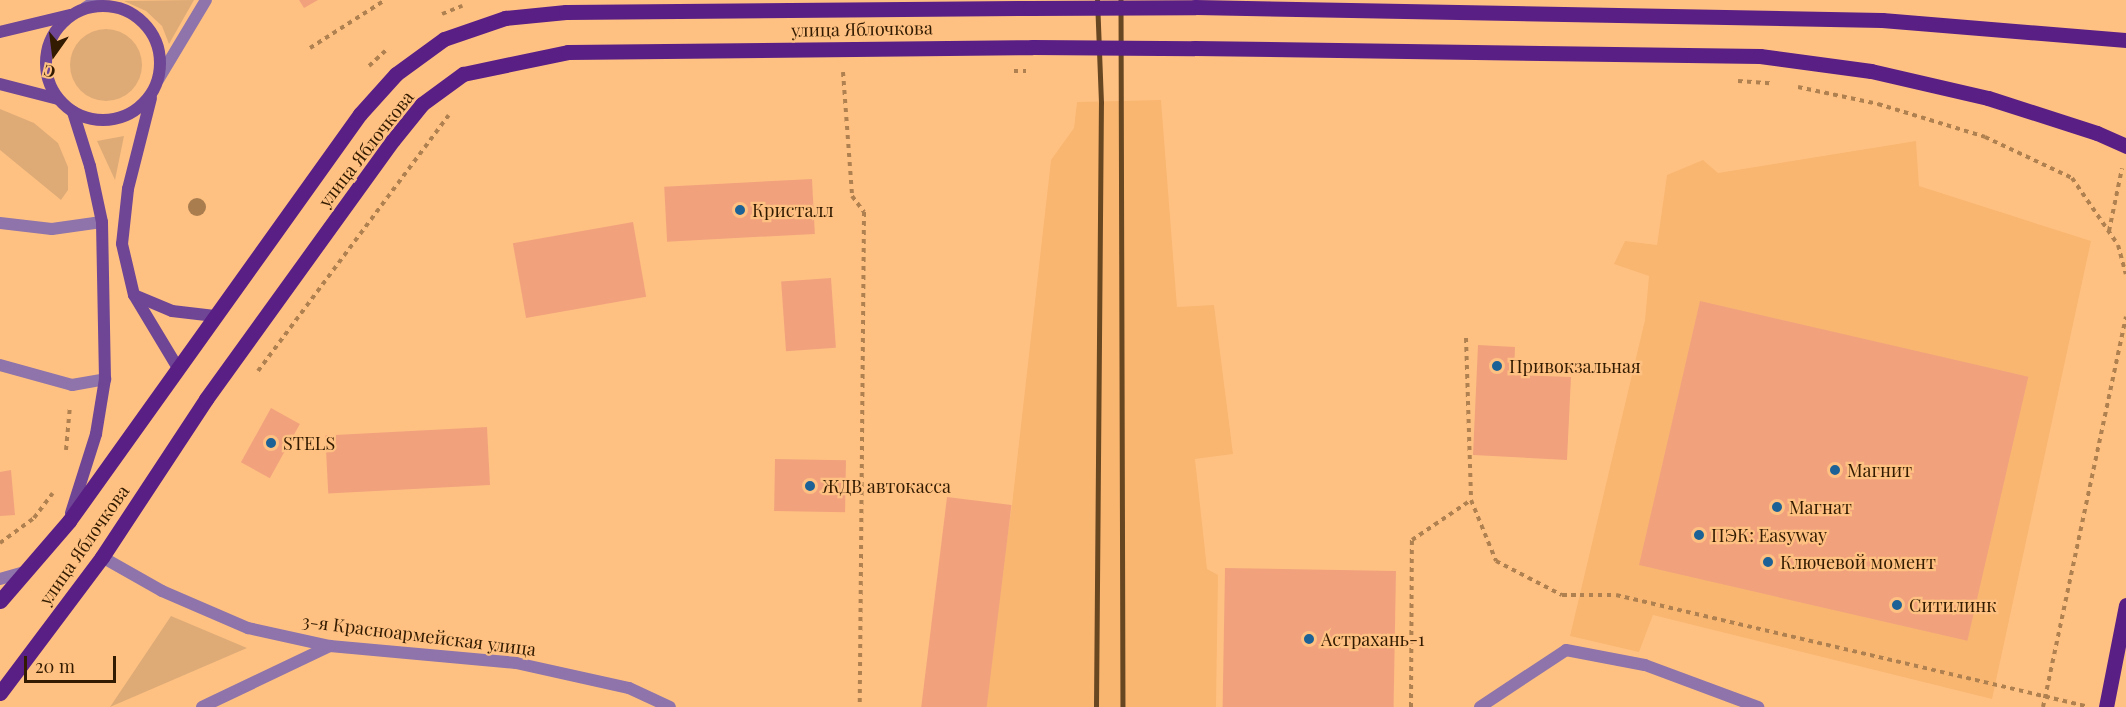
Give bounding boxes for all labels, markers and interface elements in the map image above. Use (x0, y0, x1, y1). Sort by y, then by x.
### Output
street label: улица Яблочкова (791, 17, 933, 41)
north arrow (24, 24, 84, 84)
text: С (42, 60, 58, 84)
street label: улица Яблочкова (314, 87, 418, 211)
place label: Кристалл (752, 199, 834, 221)
marker: Кристалл (733, 203, 747, 217)
place label: Привокзальная (1509, 355, 1641, 377)
marker: Привокзальная (1490, 359, 1504, 373)
place label: STELS (283, 432, 335, 454)
marker: STELS (264, 436, 278, 450)
place label: Магнит (1847, 459, 1912, 481)
marker: Магнит (1828, 463, 1842, 477)
place label: ЖДВ автокасса (822, 475, 951, 497)
marker: ЖДВ автокасса (803, 479, 817, 493)
street label: улица Яблочкова (35, 481, 133, 609)
place label: Магнат (1789, 496, 1852, 518)
marker: Магнат (1770, 500, 1784, 514)
place label: ПЭК: Easyway (1711, 524, 1827, 546)
marker: ПЭК: Easyway (1692, 528, 1706, 542)
place label: Ключевой момент (1780, 551, 1936, 573)
marker: Ключевой момент (1761, 555, 1775, 569)
place label: Ситилинк (1909, 594, 1997, 616)
marker: Ситилинк (1890, 598, 1904, 612)
street label: 3-я Красноармейская улица (301, 610, 537, 660)
place label: Астрахань-1 (1321, 628, 1425, 650)
marker: Астрахань-1 (1302, 632, 1316, 646)
scale bar (27, 644, 118, 682)
text: 20 m (35, 654, 75, 678)

